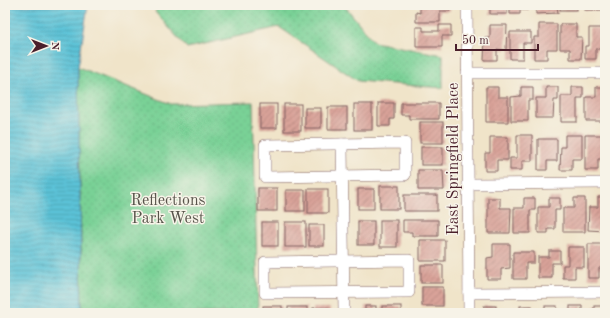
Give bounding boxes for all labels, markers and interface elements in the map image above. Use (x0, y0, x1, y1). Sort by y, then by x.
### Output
north arrow (26, 26, 66, 66)
scale bar (456, 26, 538, 52)
text: 50 m (462, 34, 489, 47)
text: N (49, 42, 60, 51)
street label: East Springfield Place (446, 83, 462, 235)
park label: Reflections Park West (130, 193, 206, 227)

